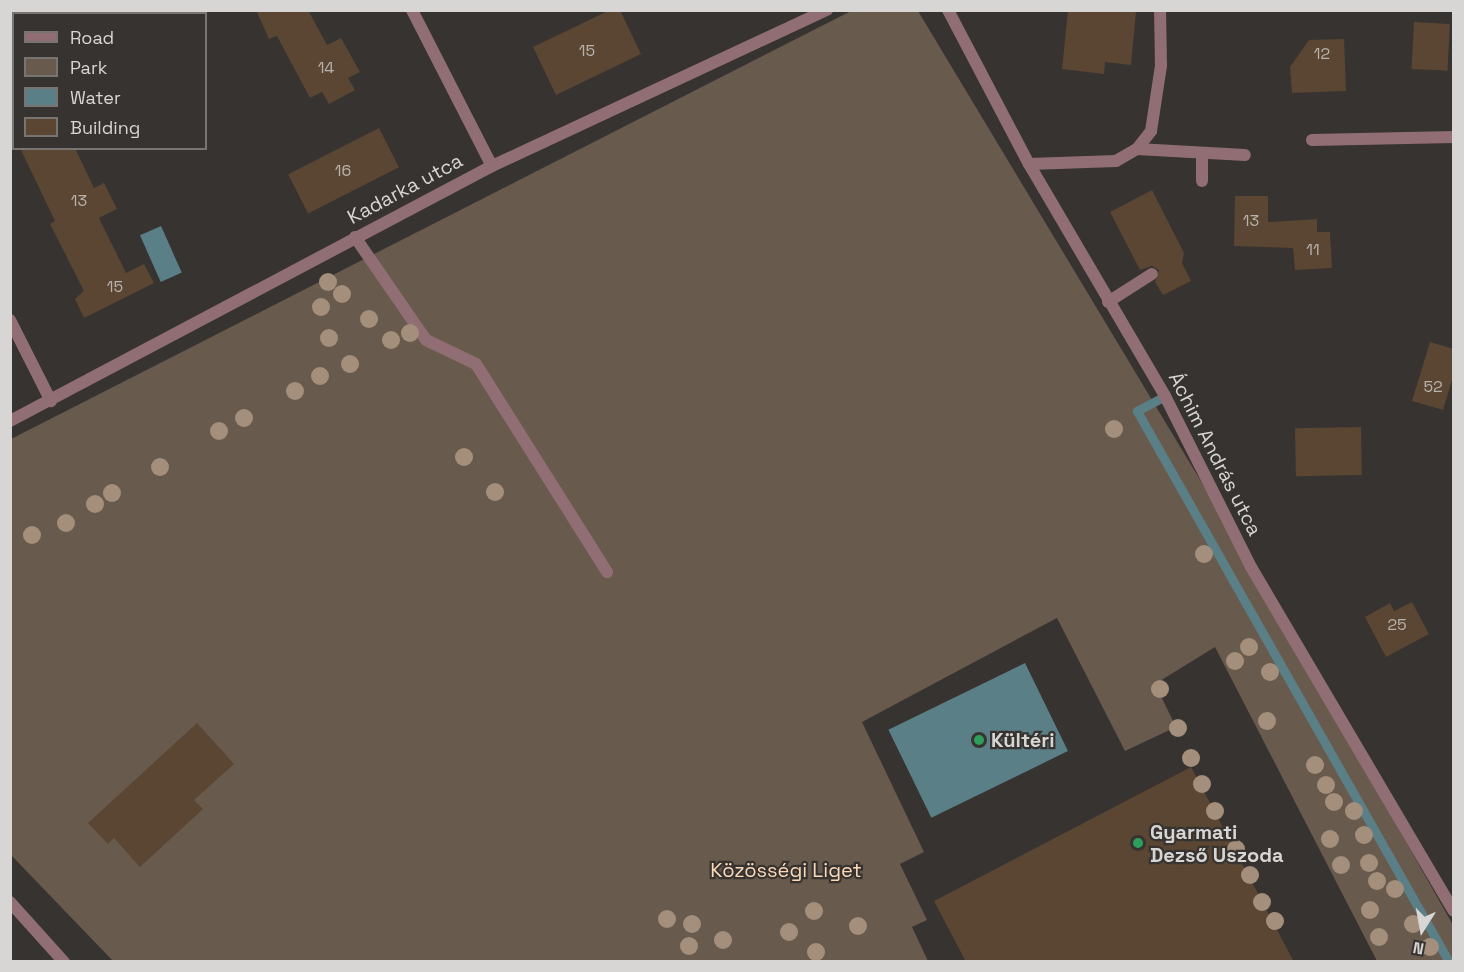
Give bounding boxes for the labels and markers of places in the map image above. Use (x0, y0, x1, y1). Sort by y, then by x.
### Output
place label: Kültéri (991, 728, 1054, 752)
marker: Kültéri (972, 733, 986, 747)
place label: Gyarmati Dezső Uszoda (1150, 820, 1284, 867)
marker: Gyarmati Dezső Uszoda (1131, 836, 1145, 850)

